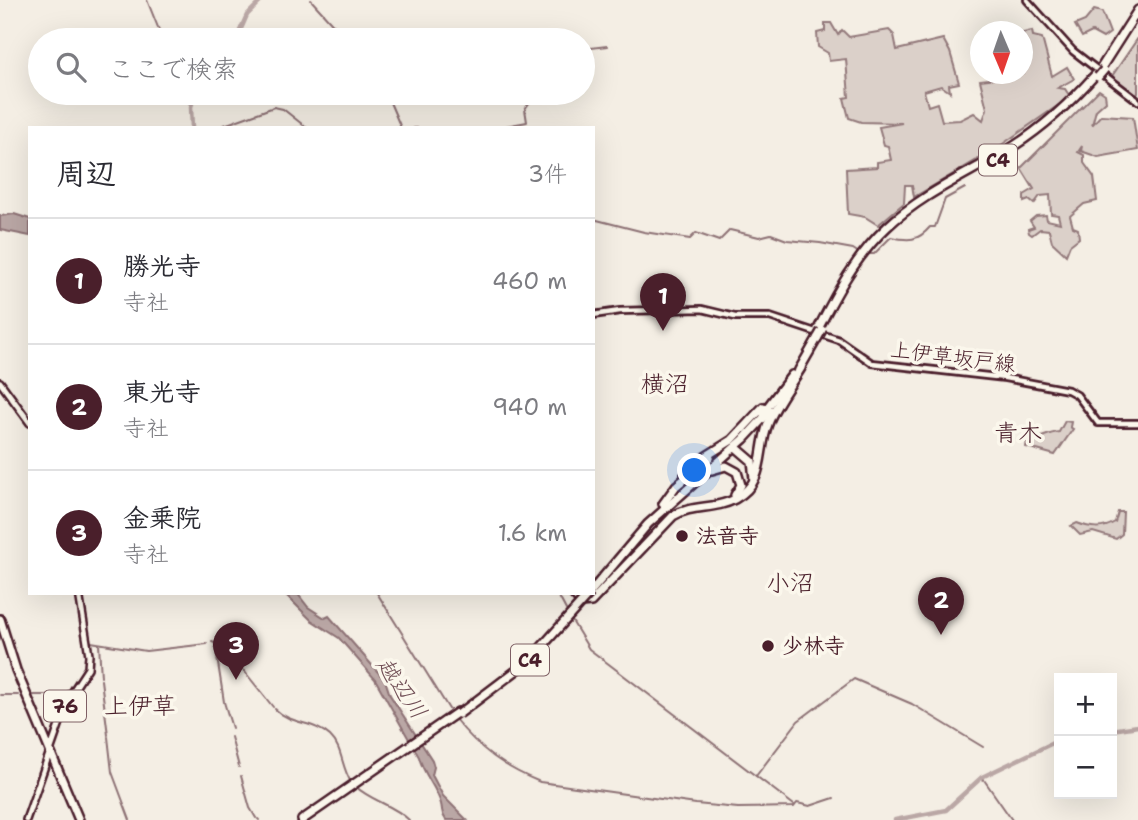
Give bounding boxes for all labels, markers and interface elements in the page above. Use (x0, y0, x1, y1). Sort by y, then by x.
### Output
north arrow (970, 21, 1033, 84)
search box (28, 28, 595, 105)
icon: search (52, 48, 90, 86)
text: ここで検索 (108, 51, 238, 86)
road number: C4 (979, 144, 1017, 176)
text: 周辺 (56, 153, 116, 194)
text: 3件 (528, 159, 567, 189)
text: 勝光寺 (123, 248, 201, 283)
text: 1 (74, 266, 84, 296)
text: 460 m (492, 266, 567, 296)
pin: 1 (640, 273, 686, 331)
text: 寺社 (123, 287, 169, 317)
street label: 上伊草坂戸線 (889, 335, 1017, 379)
district label: 横沼 (641, 368, 689, 400)
text: 東光寺 (123, 374, 201, 409)
text: 2 (71, 392, 87, 422)
text: 940 m (492, 392, 567, 422)
text: 寺社 (123, 413, 169, 443)
district label: 青木 (994, 417, 1042, 449)
your location (677, 453, 711, 487)
text: 金乗院 (123, 500, 201, 535)
text: 3 (71, 518, 87, 548)
text: 1.6 km (498, 518, 567, 548)
place label: 法音寺 (696, 522, 759, 550)
marker: 法音寺 (674, 528, 690, 544)
text: 寺社 (123, 539, 169, 569)
district label: 小沼 (766, 567, 814, 599)
pin: 2 (918, 577, 964, 635)
pin: 3 (213, 622, 259, 680)
place label: 少林寺 (782, 632, 845, 660)
marker: 少林寺 (760, 638, 776, 654)
road number: C4 (511, 645, 549, 676)
water label: 越辺川 (369, 650, 434, 725)
map controls (1054, 673, 1117, 799)
button: + (1054, 673, 1117, 736)
district label: 上伊草 (104, 690, 176, 722)
road number: 76 (44, 691, 86, 722)
button: − (1054, 736, 1117, 799)

